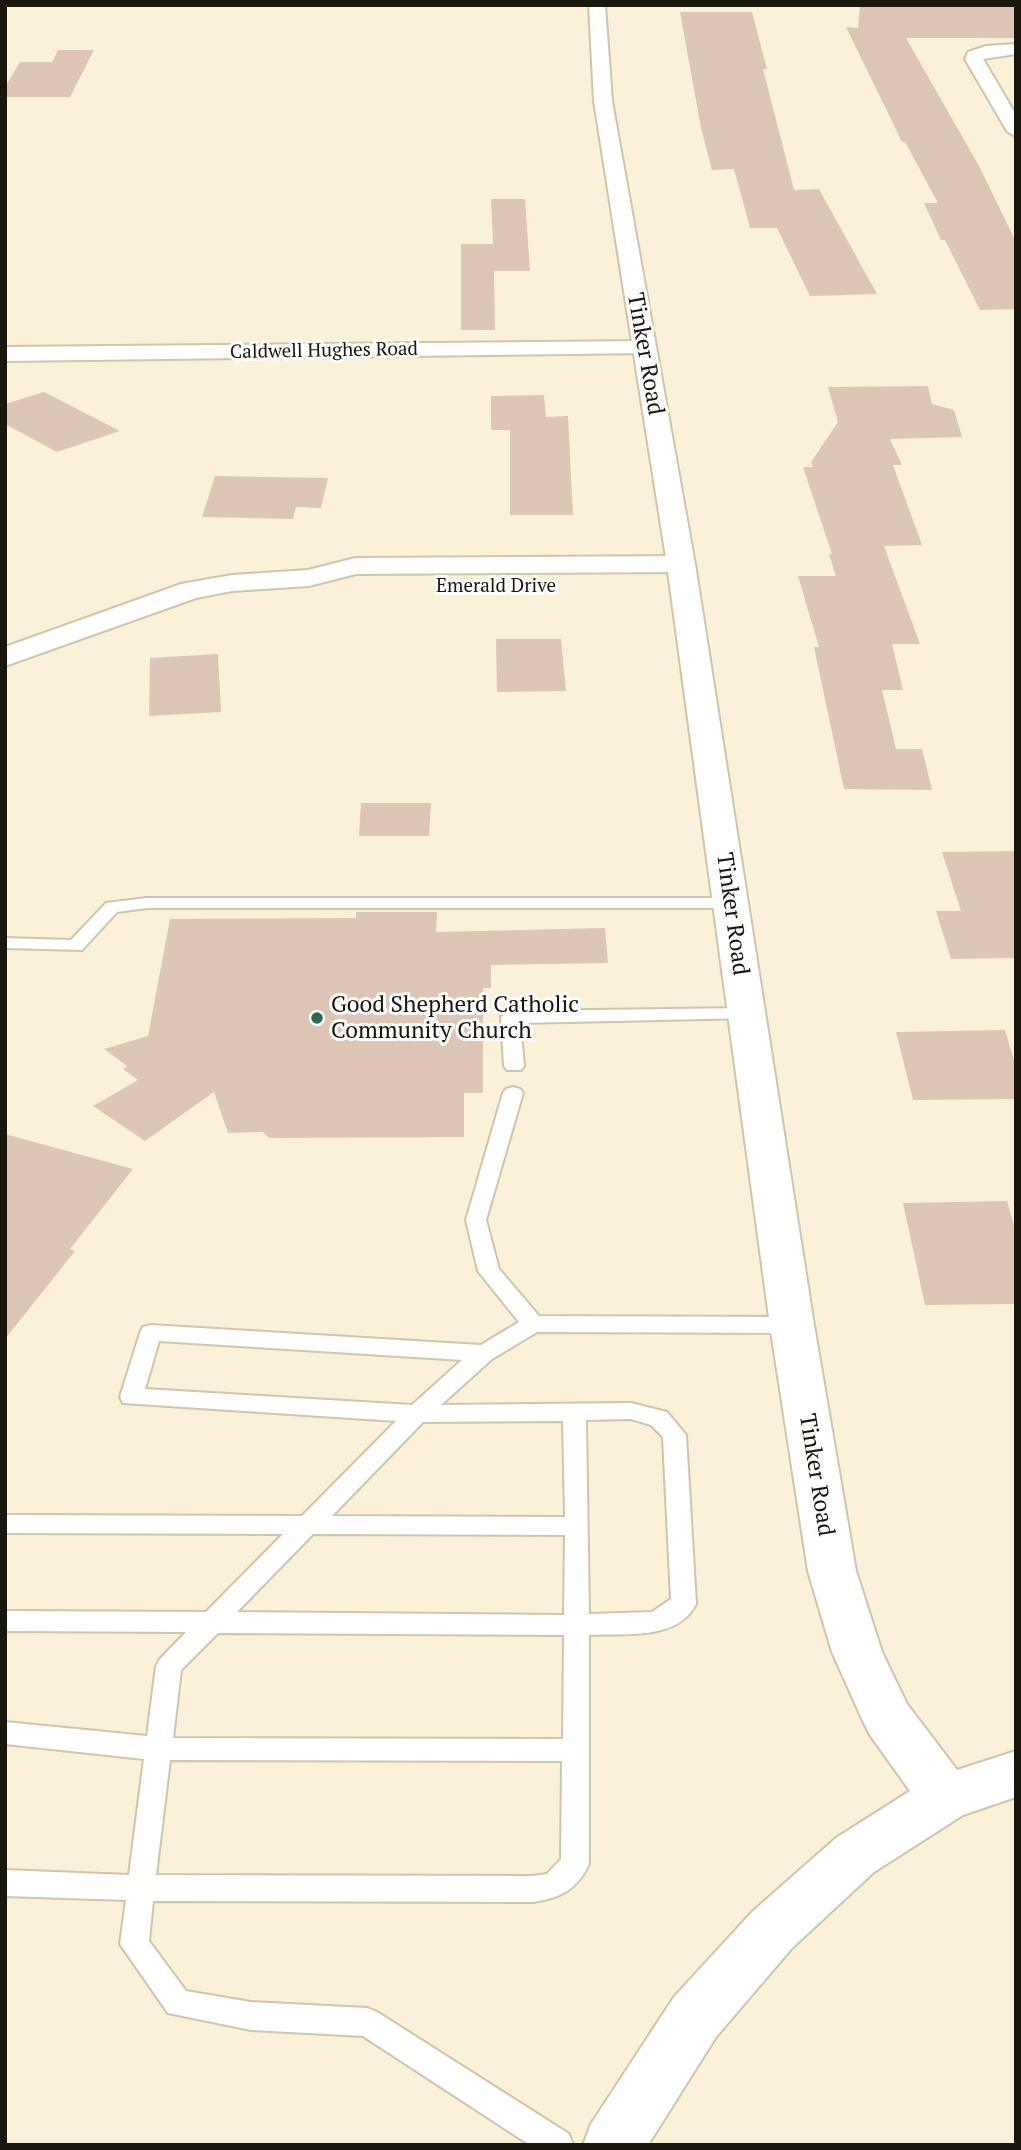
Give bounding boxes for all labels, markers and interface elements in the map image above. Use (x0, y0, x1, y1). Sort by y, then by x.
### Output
street label: Tinker Road (621, 291, 669, 417)
street label: Caldwell Hughes Road (230, 338, 418, 364)
street label: Emerald Drive (436, 576, 556, 598)
street label: Tinker Road (710, 851, 754, 977)
place label: Good Shepherd Catholic Community Church (331, 991, 579, 1045)
marker: Good Shepherd Catholic Community Church (309, 1010, 325, 1026)
street label: Tinker Road (793, 1412, 839, 1538)

